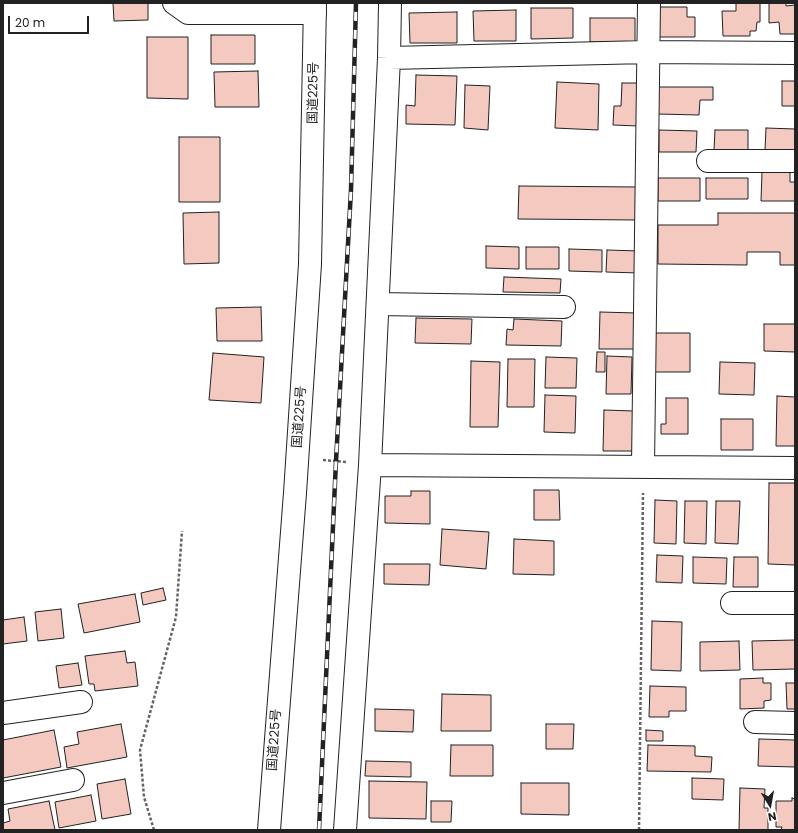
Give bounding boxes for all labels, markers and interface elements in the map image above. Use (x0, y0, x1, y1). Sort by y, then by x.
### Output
scale bar (10, 8, 91, 34)
text: 20 m (15, 14, 45, 31)
street label: 国道225号 (306, 62, 322, 124)
street label: 国道225号 (290, 385, 310, 449)
street label: 国道225号 (265, 708, 285, 772)
north arrow (750, 785, 790, 825)
text: N (767, 808, 778, 825)

